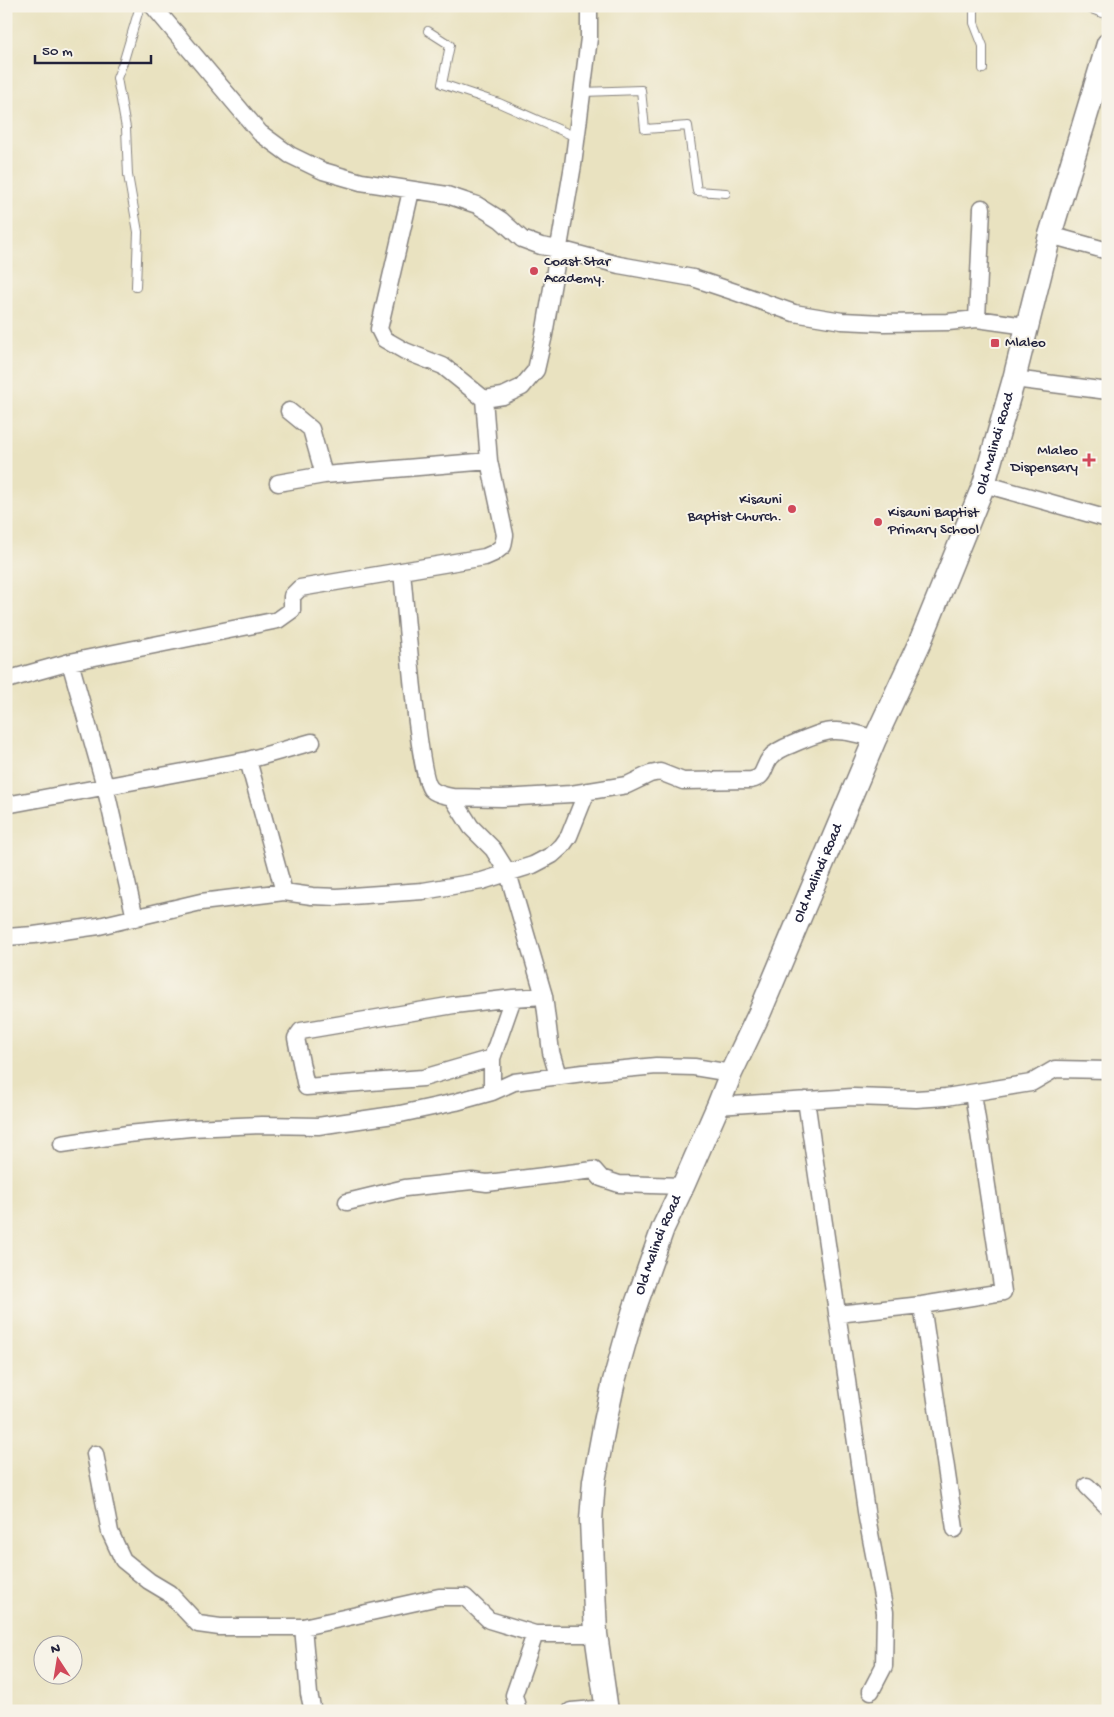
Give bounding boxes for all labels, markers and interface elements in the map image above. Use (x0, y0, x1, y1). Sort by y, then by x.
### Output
scale bar (35, 32, 151, 64)
text: 50 m (42, 43, 73, 61)
place label: Coast Star Academy. (544, 253, 612, 288)
marker: Coast Star Academy. (528, 265, 540, 277)
place label: Mlaleo (1005, 334, 1046, 352)
marker: Mlaleo (989, 337, 1001, 349)
street label: Old Malindi Road (972, 389, 1019, 498)
place label: Mlaleo Dispensary (1010, 442, 1079, 477)
marker: Mlaleo Dispensary (1082, 453, 1096, 467)
place label: Kisauni Baptist Church. (687, 491, 782, 526)
marker: Kisauni Baptist Church. (786, 503, 798, 515)
place label: Kisauni Baptist Primary School (887, 504, 981, 539)
marker: Kisauni Baptist Primary School (872, 516, 884, 528)
street label: Old Malindi Road (790, 820, 848, 926)
street label: Old Malindi Road (631, 1191, 687, 1298)
north arrow (32, 1634, 82, 1684)
text: N (50, 1640, 62, 1659)

